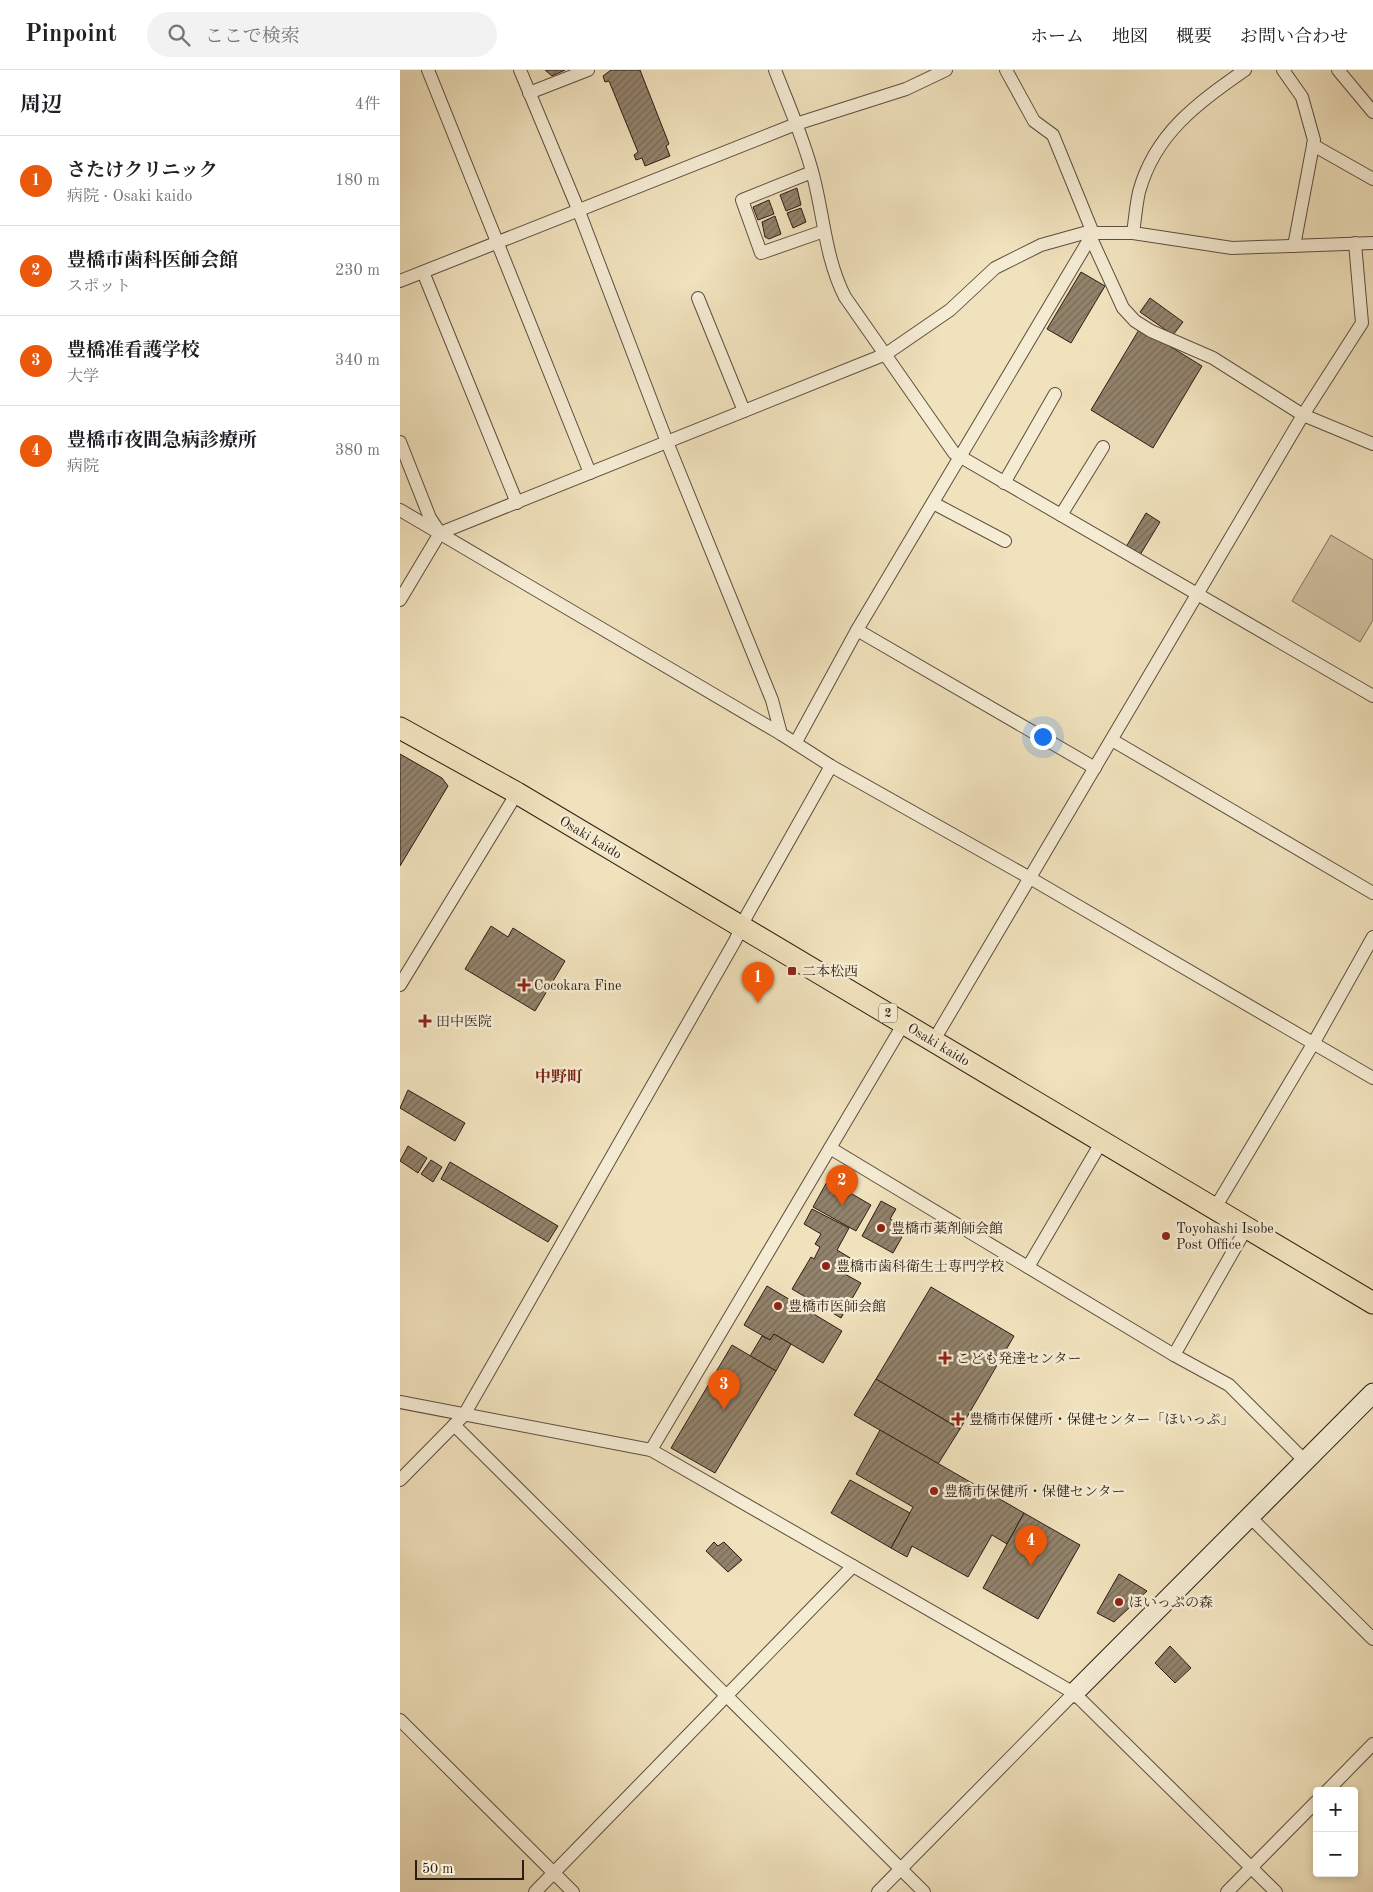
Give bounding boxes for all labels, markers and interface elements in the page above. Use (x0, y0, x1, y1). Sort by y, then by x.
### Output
search box (147, 12, 497, 57)
icon: search (165, 21, 193, 49)
text: Pinpoint (25, 23, 117, 47)
text: ここで検索 (205, 28, 300, 47)
text: ホーム (1030, 28, 1084, 46)
text: 地図 (1112, 28, 1148, 46)
text: 概要 (1176, 28, 1212, 46)
text: お問い合わせ (1240, 28, 1348, 46)
text: 周辺 (20, 95, 62, 116)
text: 4件 (355, 97, 380, 113)
text: さたけクリニック (67, 162, 218, 181)
text: 1 (31, 173, 41, 189)
text: 180 m (335, 173, 380, 189)
text: 病院 · Osaki kaido (67, 189, 192, 205)
text: 豊橋市歯科医師会館 (67, 252, 238, 271)
text: 2 (31, 263, 41, 279)
text: 230 m (335, 263, 380, 279)
text: スポット (67, 279, 131, 295)
text: 豊橋准看護学校 (67, 342, 200, 361)
text: 3 (31, 353, 41, 369)
text: 340 m (335, 353, 380, 369)
text: 大学 (67, 369, 99, 385)
text: 豊橋市夜間急病診療所 (67, 432, 257, 451)
text: 4 (31, 443, 41, 459)
text: 380 m (335, 443, 380, 459)
text: 病院 (67, 459, 99, 475)
your location (1030, 724, 1056, 750)
street label: Osaki kaido (557, 814, 624, 862)
pin: 1 (742, 962, 774, 1003)
place label: 二本松西 (802, 964, 858, 979)
marker: 二本松西 (786, 965, 798, 977)
marker: Cocokara Fine (518, 979, 530, 991)
place label: Cocokara Fine (534, 979, 621, 993)
road number: 2 (879, 1004, 897, 1022)
marker: 田中医院 (418, 1014, 432, 1028)
place label: 田中医院 (436, 1014, 492, 1029)
street label: Osaki kaido (905, 1021, 972, 1069)
district label: 中野町 (535, 1068, 583, 1086)
pin: 2 (826, 1165, 858, 1206)
place label: 豊橋市薬剤師会館 (891, 1221, 1003, 1236)
marker: 豊橋市薬剤師会館 (875, 1222, 887, 1234)
place label: Toyohashi Isobe Post Office (1176, 1222, 1274, 1252)
marker: Toyohashi Isobe Post Office (1160, 1230, 1172, 1242)
place label: 豊橋市歯科衛生士専門学校 (836, 1259, 1004, 1274)
marker: 豊橋市歯科衛生士専門学校 (820, 1260, 832, 1272)
place label: 豊橋市医師会館 (788, 1299, 886, 1314)
marker: 豊橋市医師会館 (772, 1300, 784, 1312)
marker: こども発達センター (938, 1351, 952, 1365)
place label: こども発達センター (956, 1351, 1081, 1366)
pin: 3 (708, 1369, 740, 1410)
marker: 豊橋市保健所・保健センター「ほいっぷ」 (951, 1412, 965, 1426)
place label: 豊橋市保健所・保健センター「ほいっぷ」 (969, 1412, 1234, 1427)
place label: 豊橋市保健所・保健センター (944, 1484, 1125, 1499)
marker: 豊橋市保健所・保健センター (928, 1485, 940, 1497)
pin: 4 (1015, 1525, 1047, 1566)
place label: ほいっぷの森 (1129, 1595, 1213, 1610)
marker: ほいっぷの森 (1113, 1596, 1125, 1608)
map controls (1313, 1787, 1358, 1877)
button: + (1313, 1787, 1358, 1832)
button: − (1313, 1832, 1358, 1877)
scale bar (415, 1857, 524, 1880)
text: 50 m (422, 1862, 453, 1876)

